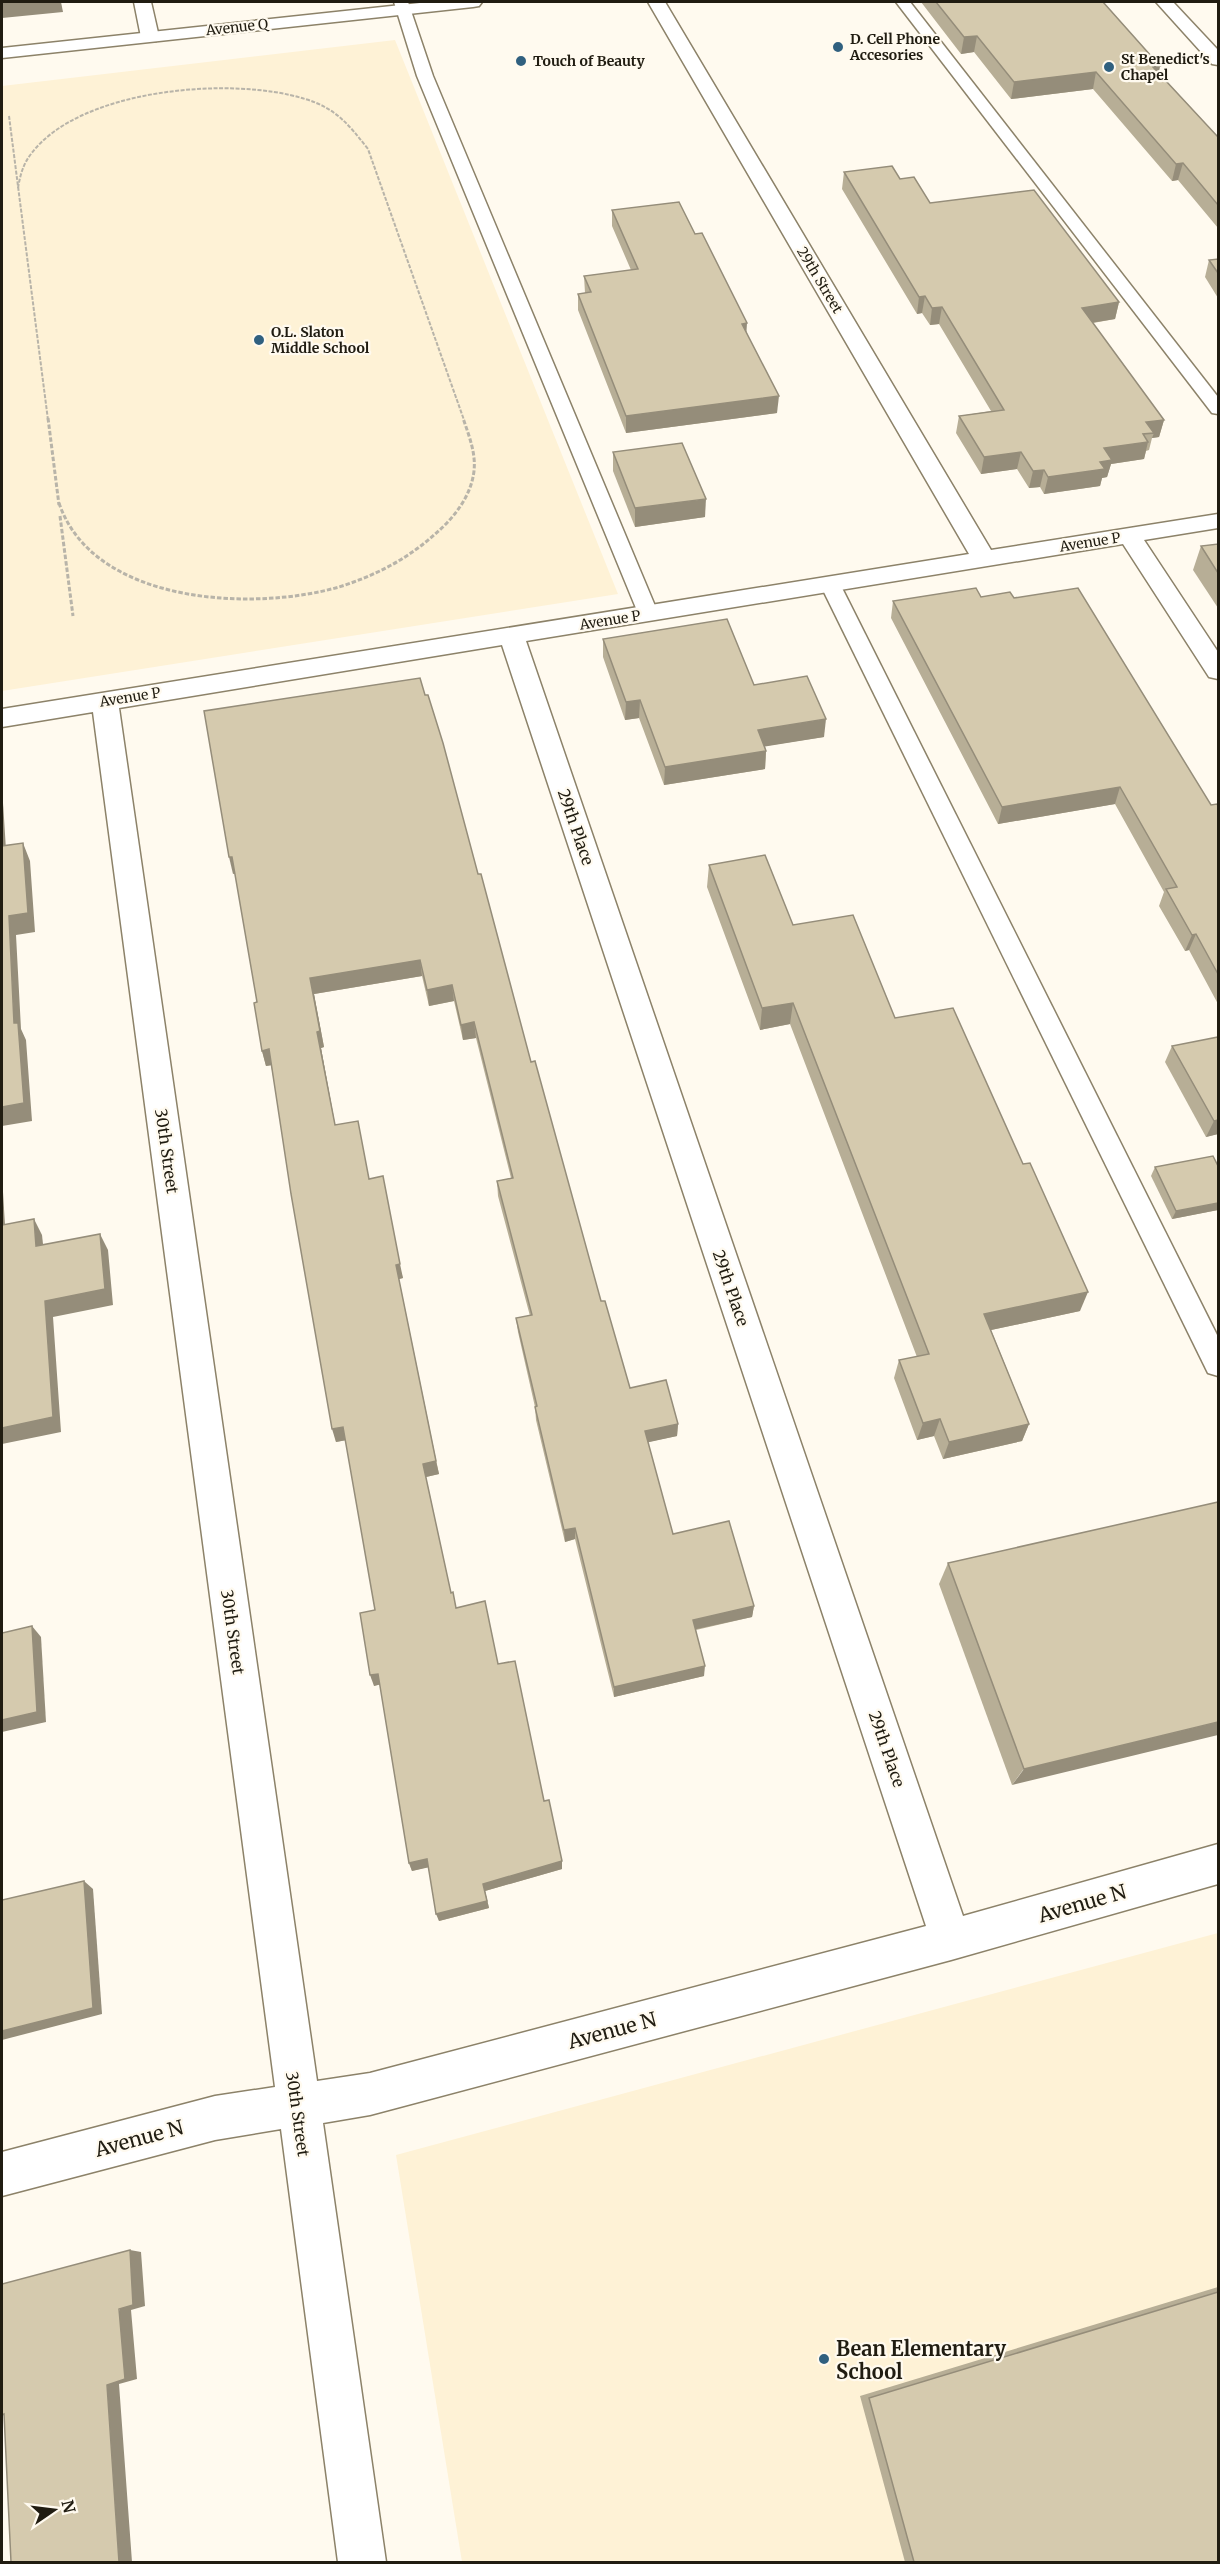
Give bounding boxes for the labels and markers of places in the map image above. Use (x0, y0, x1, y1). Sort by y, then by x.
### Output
place label: D. Cell Phone Accesories (849, 30, 940, 64)
marker: D. Cell Phone Accesories (831, 40, 845, 54)
place label: St Benedict's Chapel (1121, 50, 1210, 84)
place label: Touch of Beauty (533, 52, 646, 70)
marker: Touch of Beauty (514, 54, 528, 68)
marker: St Benedict's Chapel (1102, 60, 1116, 74)
place label: O.L. Slaton Middle School (271, 323, 370, 357)
marker: O.L. Slaton Middle School (252, 333, 266, 347)
place label: Bean Elementary School (836, 2336, 1006, 2384)
marker: Bean Elementary School (817, 2352, 831, 2366)

